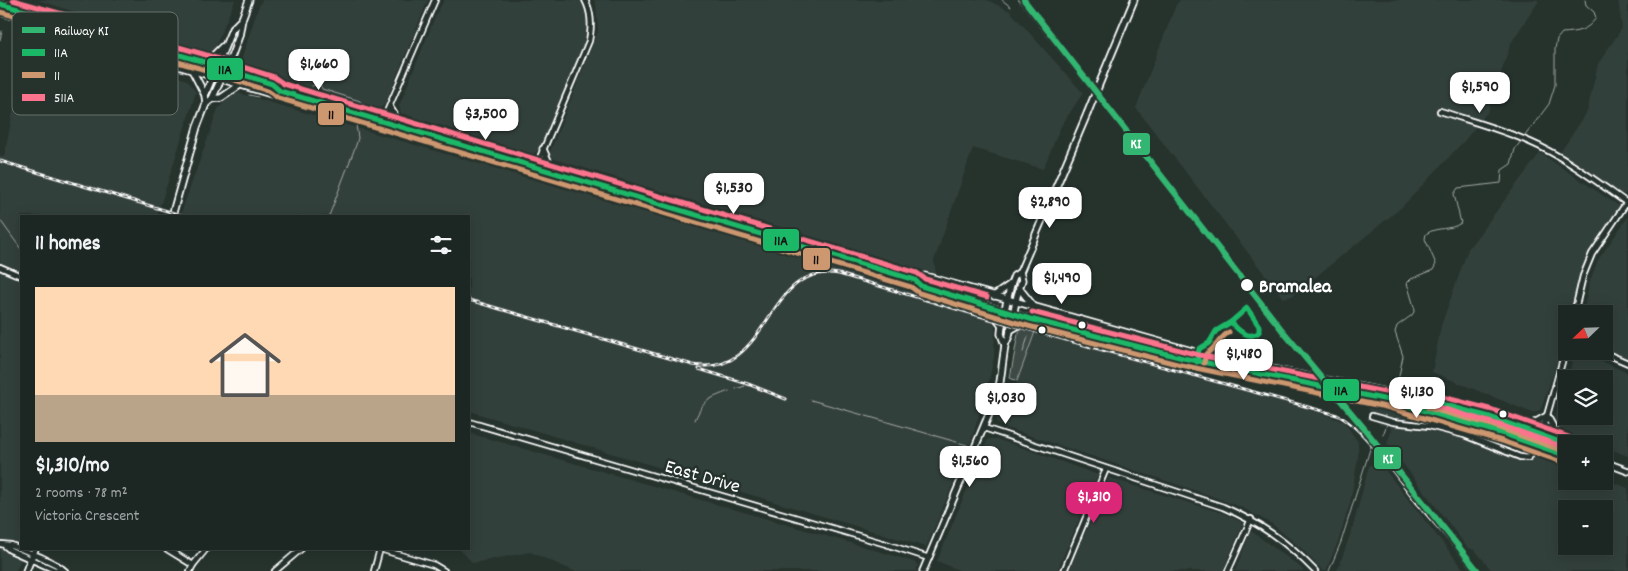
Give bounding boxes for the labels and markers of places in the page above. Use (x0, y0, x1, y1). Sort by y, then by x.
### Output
pin: $1,660 (278, 48, 360, 91)
pin: $1,590 (1439, 72, 1521, 114)
pin: $3,500 (445, 98, 527, 141)
pin: $1,530 (693, 172, 775, 215)
pin: $2,890 (1009, 186, 1091, 229)
pin: $1,490 (1021, 262, 1103, 305)
place label: Bramalea (1259, 274, 1332, 302)
marker: Bramalea (1239, 277, 1255, 293)
unlabelled marker (1077, 320, 1087, 330)
unlabelled marker (1037, 325, 1047, 335)
pin: $1,480 (1203, 338, 1285, 381)
pin: $1,130 (1376, 376, 1458, 419)
pin: $1,030 (965, 382, 1047, 425)
unlabelled marker (1498, 409, 1508, 419)
pin: $1,560 (929, 446, 1011, 488)
pin: $1,310 (1053, 482, 1135, 524)

